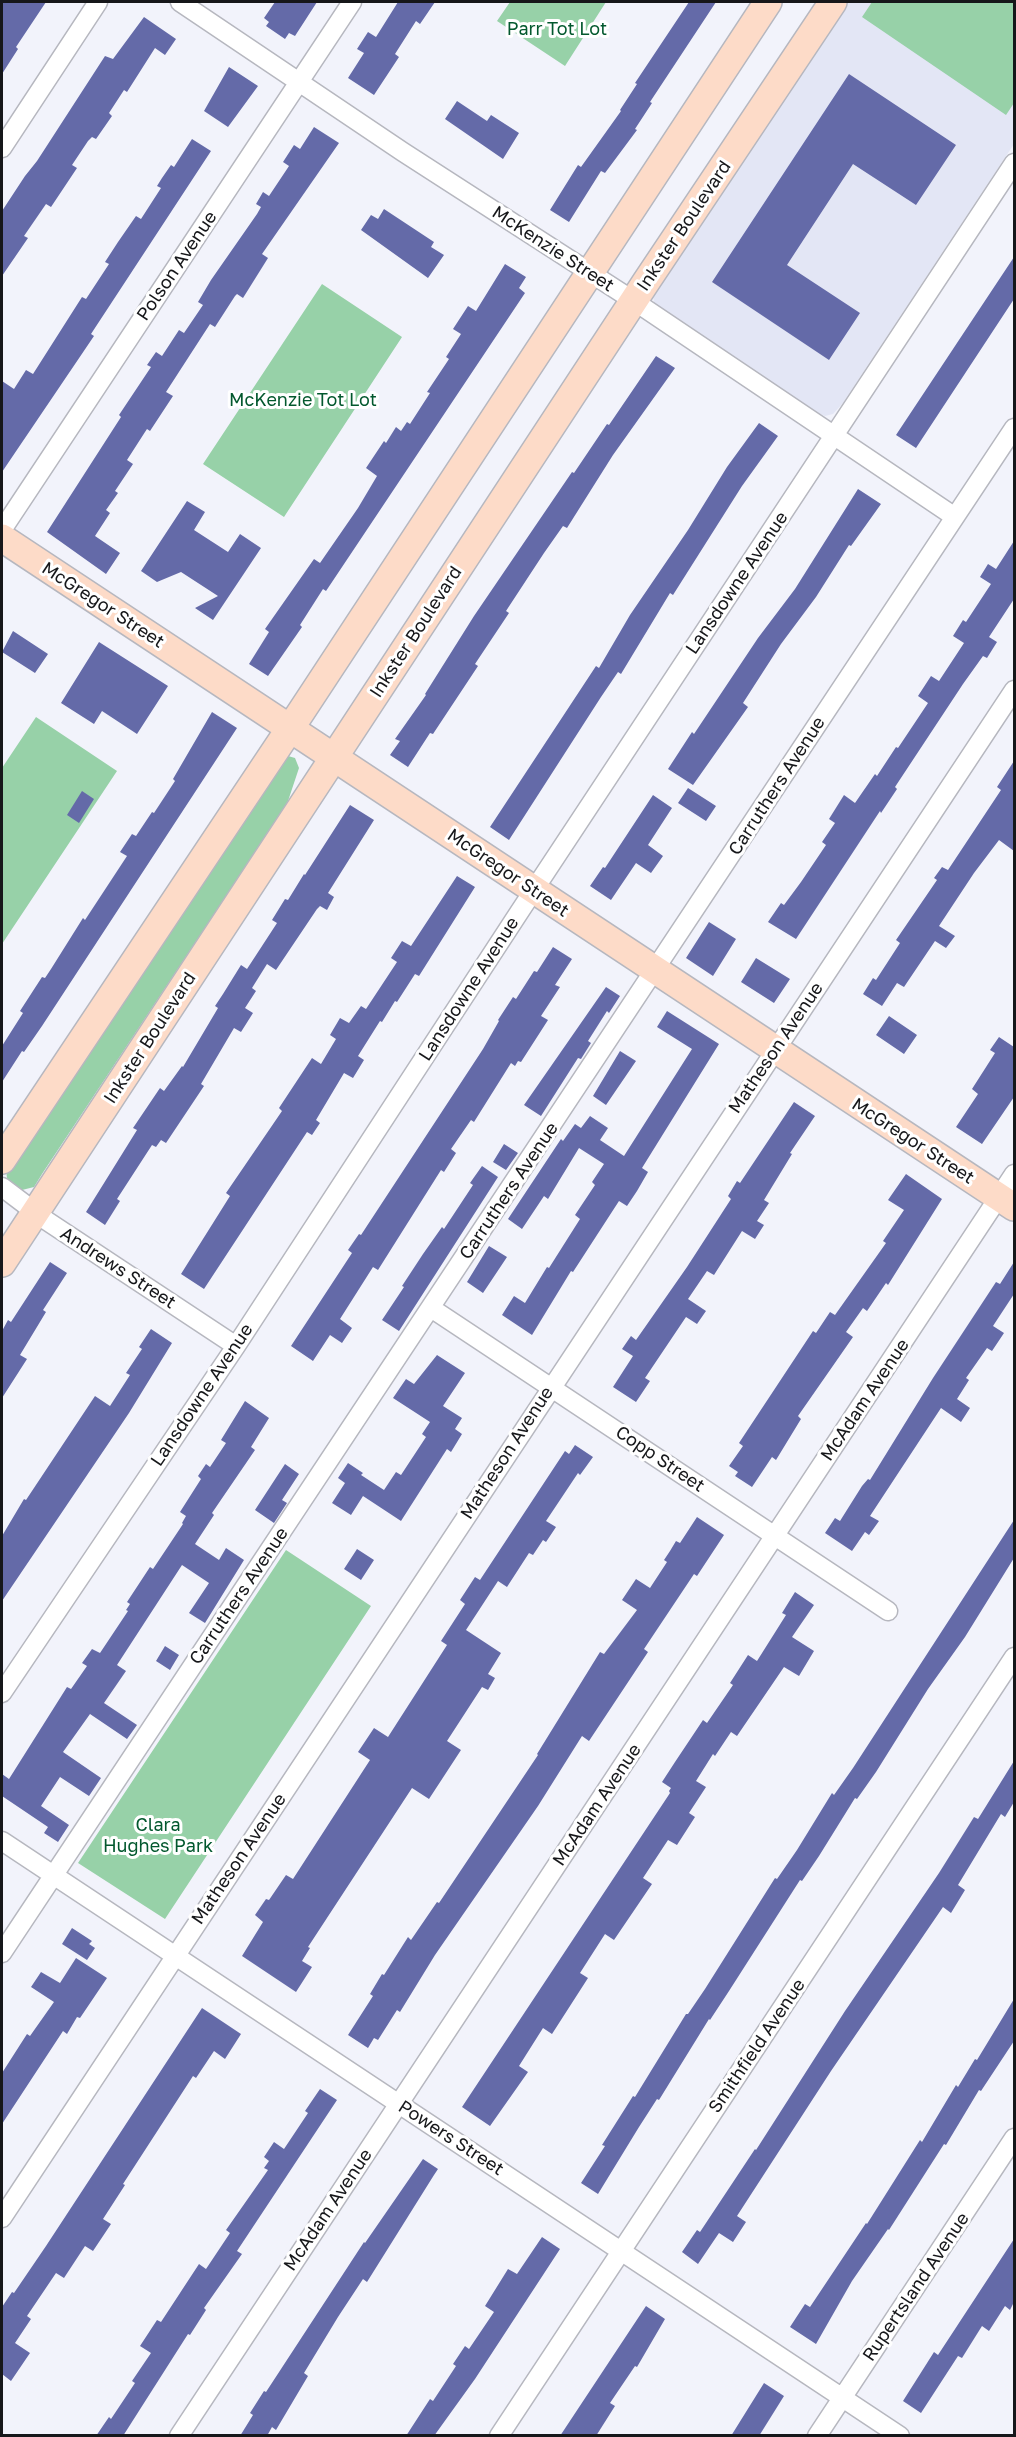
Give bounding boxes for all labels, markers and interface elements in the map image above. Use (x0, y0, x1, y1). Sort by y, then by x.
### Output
park label: Parr Tot Lot (507, 18, 607, 40)
street label: Inkster Boulevard (632, 157, 736, 295)
street label: McKenzie Street (488, 202, 618, 296)
street label: Polson Avenue (132, 207, 222, 325)
park label: McKenzie Tot Lot (229, 389, 377, 411)
street label: Lansdowne Avenue (681, 508, 793, 658)
street label: McGregor Street (38, 557, 168, 653)
street label: Inkster Boulevard (365, 562, 467, 702)
street label: Carruthers Avenue (724, 713, 830, 859)
street label: McGregor Street (443, 824, 573, 922)
street label: Lansdowne Avenue (414, 913, 524, 1065)
street label: Inkster Boulevard (99, 968, 201, 1108)
street label: Matheson Avenue (724, 978, 828, 1118)
street label: McGregor Street (848, 1093, 978, 1189)
street label: Carruthers Avenue (455, 1118, 563, 1264)
street label: Andrews Street (56, 1223, 180, 1313)
street label: Lansdowne Avenue (146, 1320, 258, 1470)
street label: McAdam Avenue (816, 1335, 914, 1465)
street label: Matheson Avenue (456, 1383, 558, 1523)
street label: Copp Street (611, 1421, 709, 1497)
street label: Carruthers Avenue (185, 1523, 293, 1669)
street label: McAdam Avenue (548, 1740, 646, 1870)
street label: Matheson Avenue (187, 1789, 291, 1929)
park label: Clara Hughes Park (103, 1814, 213, 1856)
street label: Smithfield Avenue (704, 1975, 810, 2117)
street label: Powers Street (394, 2096, 508, 2180)
street label: McAdam Avenue (279, 2145, 377, 2275)
street label: Rupertsland Avenue (858, 2209, 974, 2365)

